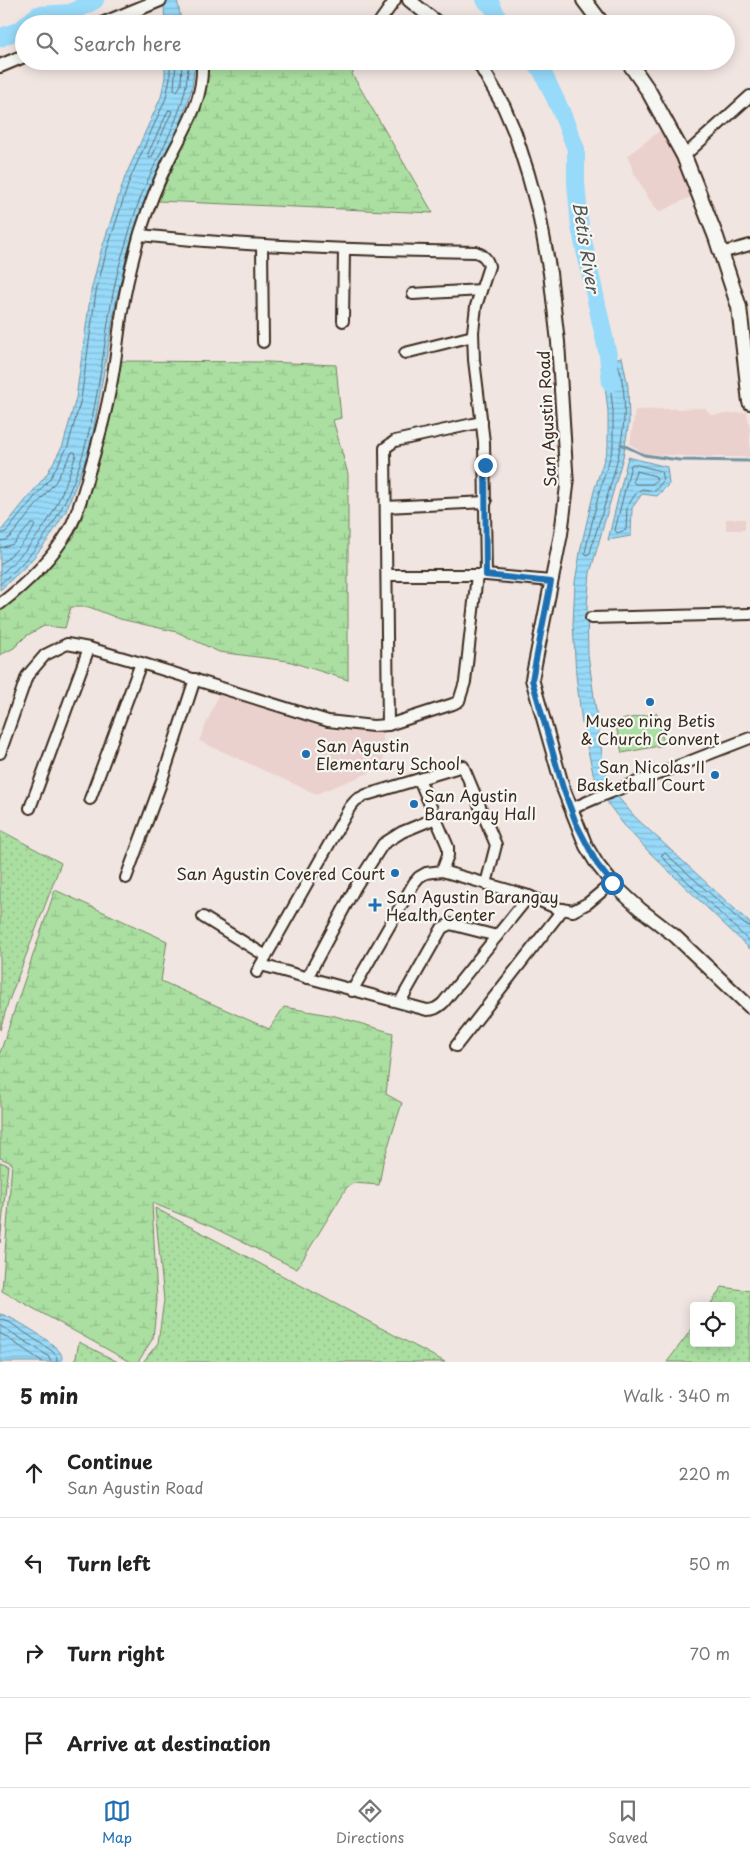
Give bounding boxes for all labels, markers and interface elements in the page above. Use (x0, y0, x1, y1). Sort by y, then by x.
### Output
search box (15, 15, 735, 70)
icon: search (33, 29, 61, 57)
text: Search here (73, 29, 182, 57)
water label: Betis River (567, 200, 608, 297)
street label: San Agustin Road (530, 350, 562, 488)
route end (474, 454, 497, 477)
marker: Museo ning Betis & Church Convent (644, 696, 656, 708)
place label: Museo ning Betis & Church Convent (580, 708, 720, 750)
place label: San Agustin Elementary School (316, 733, 460, 775)
marker: San Agustin Elementary School (300, 748, 312, 760)
place label: San Nicolas II Basketball Court (577, 754, 705, 796)
marker: San Nicolas II Basketball Court (709, 769, 721, 781)
place label: San Agustin Barangay Hall (424, 783, 536, 825)
marker: San Agustin Barangay Hall (408, 798, 420, 810)
place label: San Agustin Covered Court (176, 861, 385, 885)
marker: San Agustin Covered Court (389, 867, 401, 879)
route start (601, 872, 624, 895)
place label: San Agustin Barangay Health Center (386, 884, 559, 926)
marker: San Agustin Barangay Health Center (368, 898, 382, 912)
map controls (690, 1302, 735, 1347)
button: locate (690, 1302, 735, 1347)
text: 5 min (20, 1379, 78, 1411)
text: Walk · 340 m (623, 1383, 730, 1407)
text: Continue (67, 1447, 153, 1475)
icon: ahead (20, 1459, 48, 1487)
text: 220 m (679, 1461, 730, 1485)
text: San Agustin Road (67, 1475, 203, 1499)
icon: left (20, 1549, 48, 1577)
text: Turn left (67, 1549, 151, 1577)
text: 50 m (689, 1551, 730, 1575)
icon: right (20, 1639, 48, 1667)
text: Turn right (67, 1639, 165, 1667)
text: 70 m (690, 1641, 730, 1665)
icon: arrive (20, 1729, 48, 1757)
text: Arrive at destination (67, 1729, 271, 1757)
tab: Map (102, 1797, 132, 1848)
tab: Directions (336, 1797, 404, 1848)
tab: Saved (608, 1797, 648, 1848)

